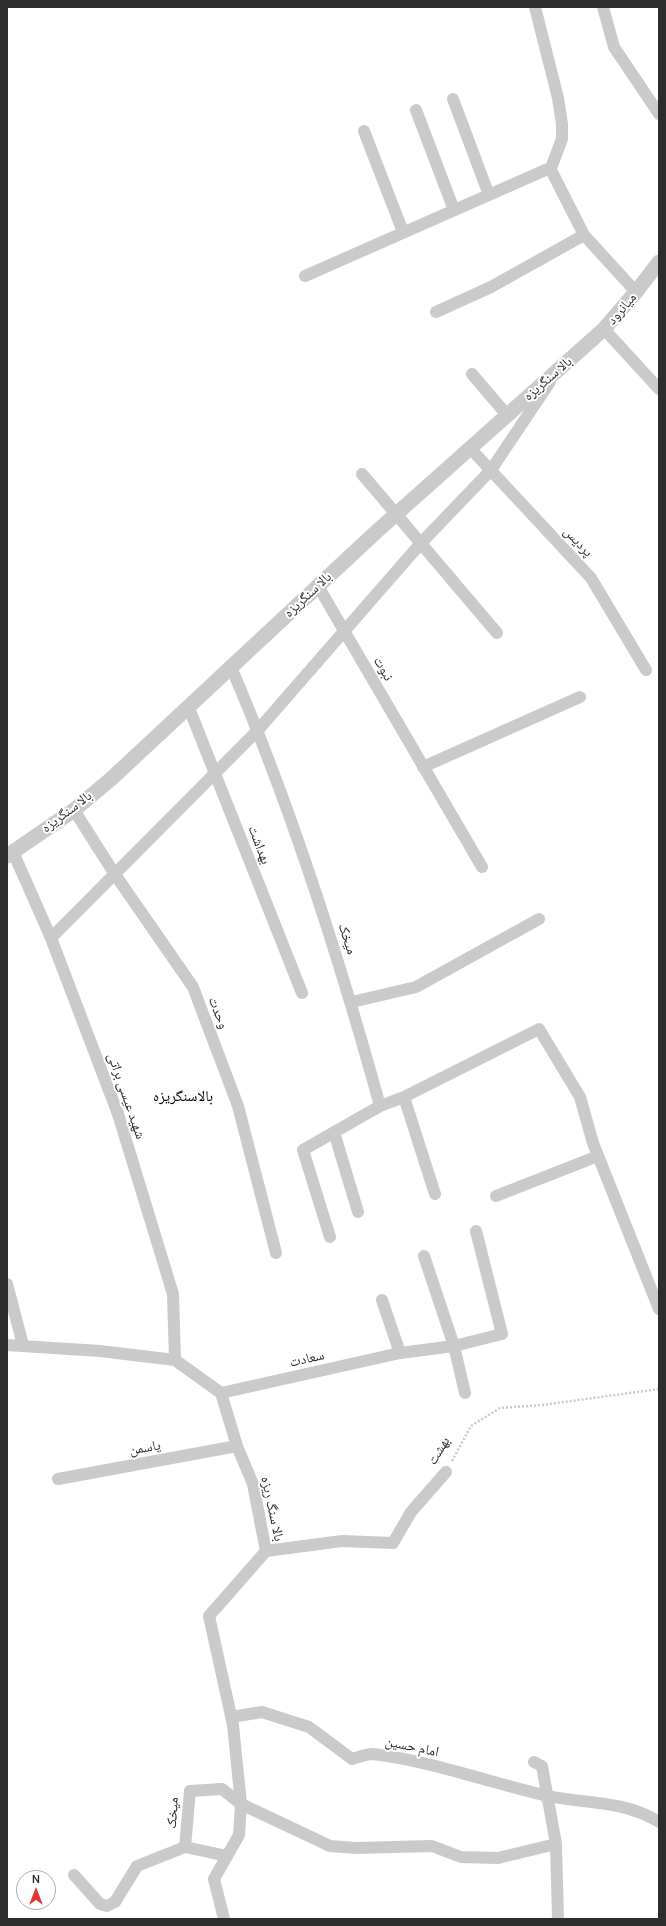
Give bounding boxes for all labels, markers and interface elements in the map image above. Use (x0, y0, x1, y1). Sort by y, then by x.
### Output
street label: میانرود (604, 290, 640, 328)
street label: بالا سنگریزه (520, 353, 576, 405)
street label: پردیس (560, 523, 596, 561)
street label: بالا سنگریزه (281, 569, 335, 621)
street label: نبوت (369, 654, 397, 684)
street label: بالا سنگریزه (38, 788, 96, 836)
street label: بهداشت (244, 823, 274, 867)
street label: میخک (334, 921, 360, 957)
street label: وحدت (204, 995, 232, 1031)
street label: شهید عیسی براتی (103, 1051, 149, 1141)
district label: بالاسنگریزه (153, 1088, 213, 1106)
street label: سعادت (288, 1347, 326, 1371)
street label: بهشت (424, 1434, 454, 1468)
street label: یاسمن (128, 1437, 162, 1459)
street label: بالا سنگ ریزه (257, 1475, 287, 1543)
street label: امام حسین (384, 1733, 440, 1761)
street label: میخک (164, 1797, 182, 1829)
north arrow (16, 1870, 56, 1910)
text: N (32, 1871, 40, 1886)

